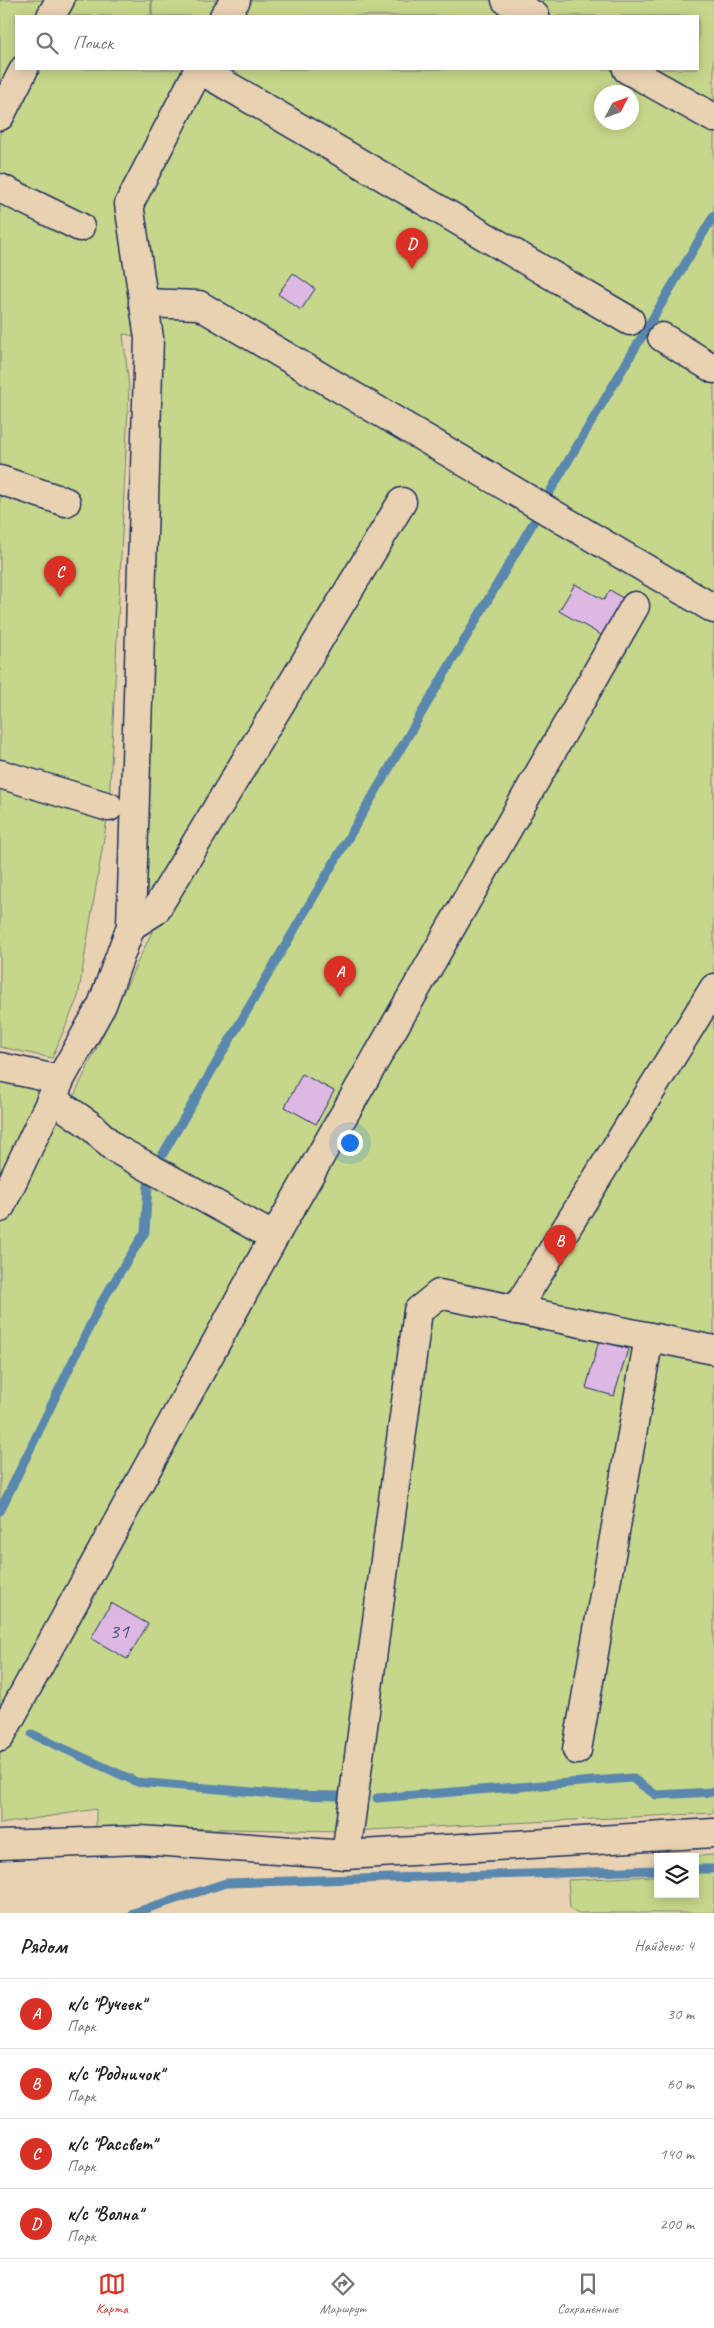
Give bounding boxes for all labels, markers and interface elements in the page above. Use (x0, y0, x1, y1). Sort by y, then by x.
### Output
search box (15, 15, 699, 70)
icon: search (33, 29, 61, 57)
text: Поиск (73, 31, 113, 55)
north arrow (594, 85, 639, 130)
pin: D (396, 228, 428, 269)
pin: C (44, 556, 76, 597)
pin: A (324, 956, 356, 997)
your location (337, 1130, 363, 1156)
pin: B (544, 1225, 576, 1266)
house number: 31 (109, 1617, 130, 1645)
map controls (654, 1853, 699, 1898)
button: layers (654, 1853, 699, 1898)
text: Рядом (20, 1933, 67, 1959)
text: Найдено: 4 (634, 1936, 694, 1956)
text: к/с "Ручеек" (67, 1992, 146, 2016)
text: A (32, 2004, 40, 2024)
text: 30 m (667, 2004, 694, 2024)
text: Парк (67, 2016, 96, 2036)
text: к/с "Родничок" (67, 2062, 163, 2086)
text: B (32, 2074, 40, 2094)
text: 60 m (667, 2074, 694, 2094)
text: Парк (67, 2086, 96, 2106)
text: к/с "Рассвет" (67, 2132, 156, 2156)
text: C (32, 2144, 40, 2164)
text: 140 m (660, 2144, 694, 2164)
text: Парк (67, 2156, 96, 2176)
text: к/с "Волна" (67, 2202, 142, 2226)
text: D (31, 2214, 41, 2234)
text: 200 m (660, 2214, 694, 2234)
text: Парк (67, 2226, 96, 2246)
tab: Карта (96, 2270, 128, 2317)
tab: Маршрут (320, 2270, 366, 2317)
tab: Сохранённые (557, 2270, 618, 2317)

